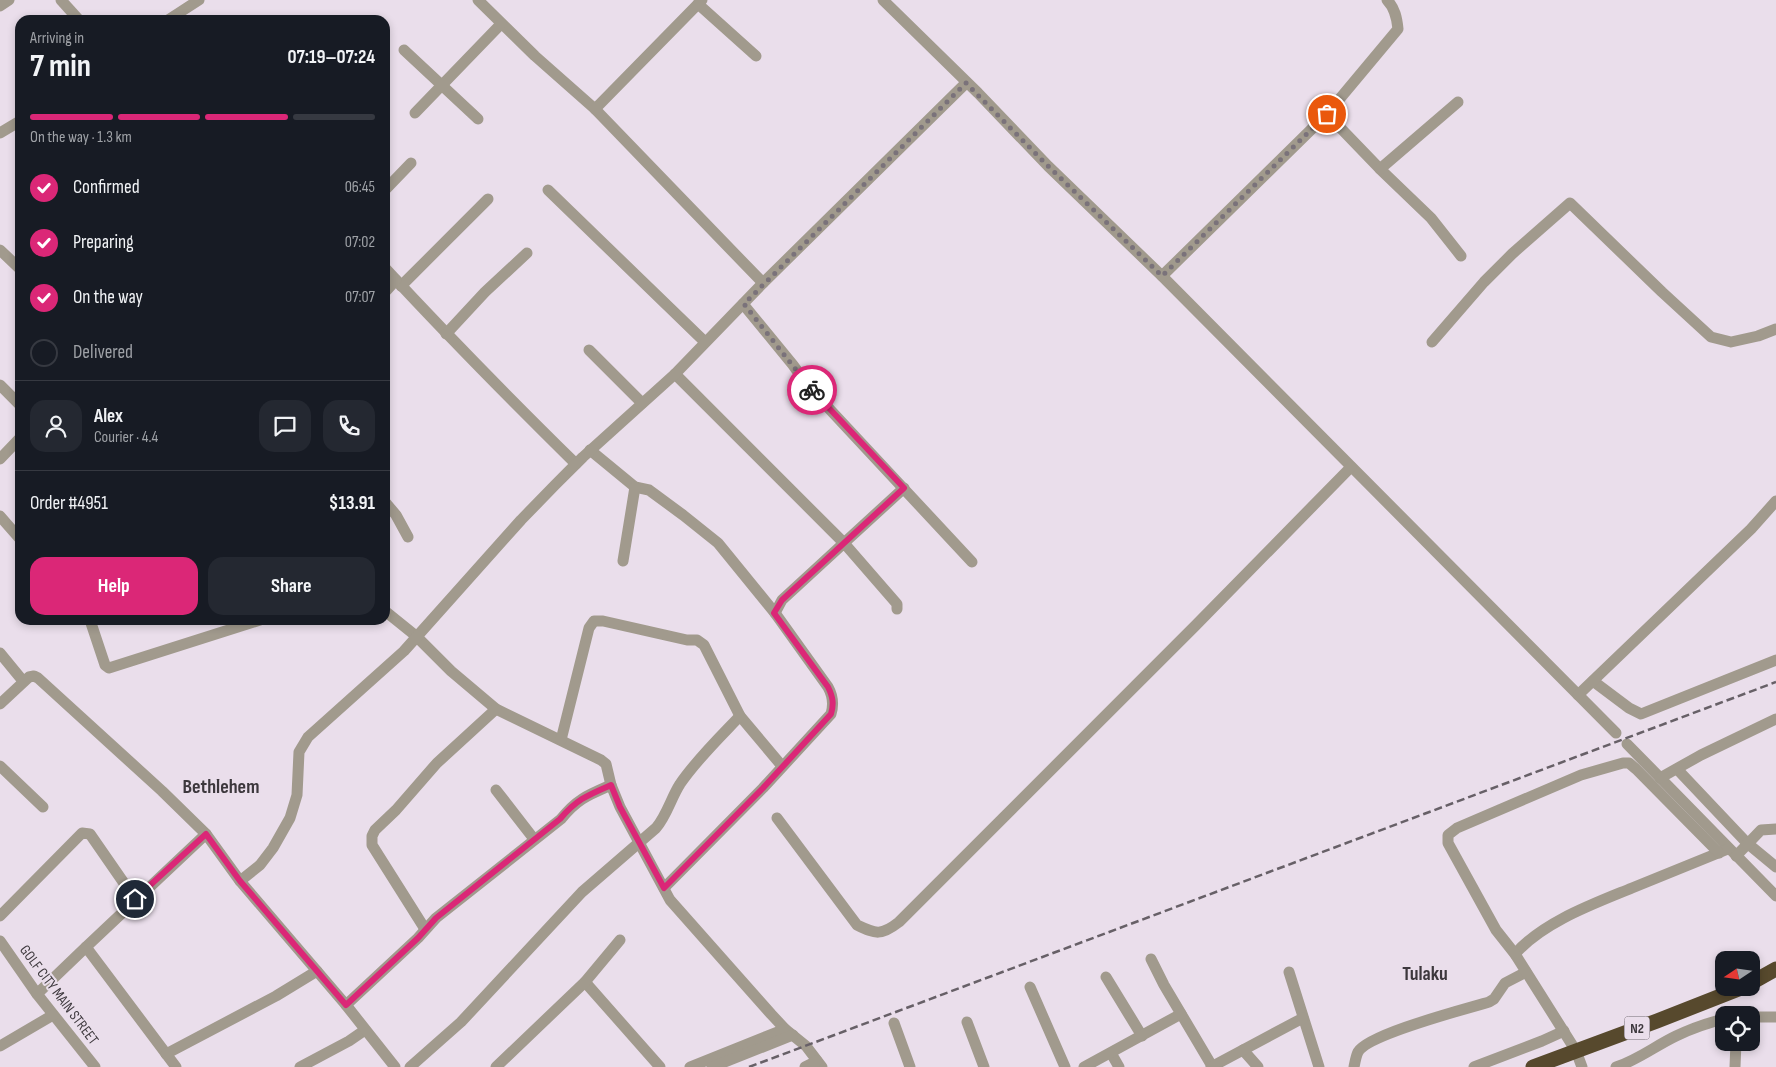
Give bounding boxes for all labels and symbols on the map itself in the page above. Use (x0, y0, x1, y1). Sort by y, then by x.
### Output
pin (1306, 93, 1348, 135)
courier (787, 365, 837, 415)
district label: Bethlehem (183, 775, 259, 799)
pin (114, 878, 156, 920)
street label: GOLF CITY MAIN STREET (15, 941, 103, 1049)
north arrow (1715, 951, 1760, 996)
district label: Tulaku (1402, 962, 1448, 986)
road number: N2 (1624, 1016, 1650, 1040)

